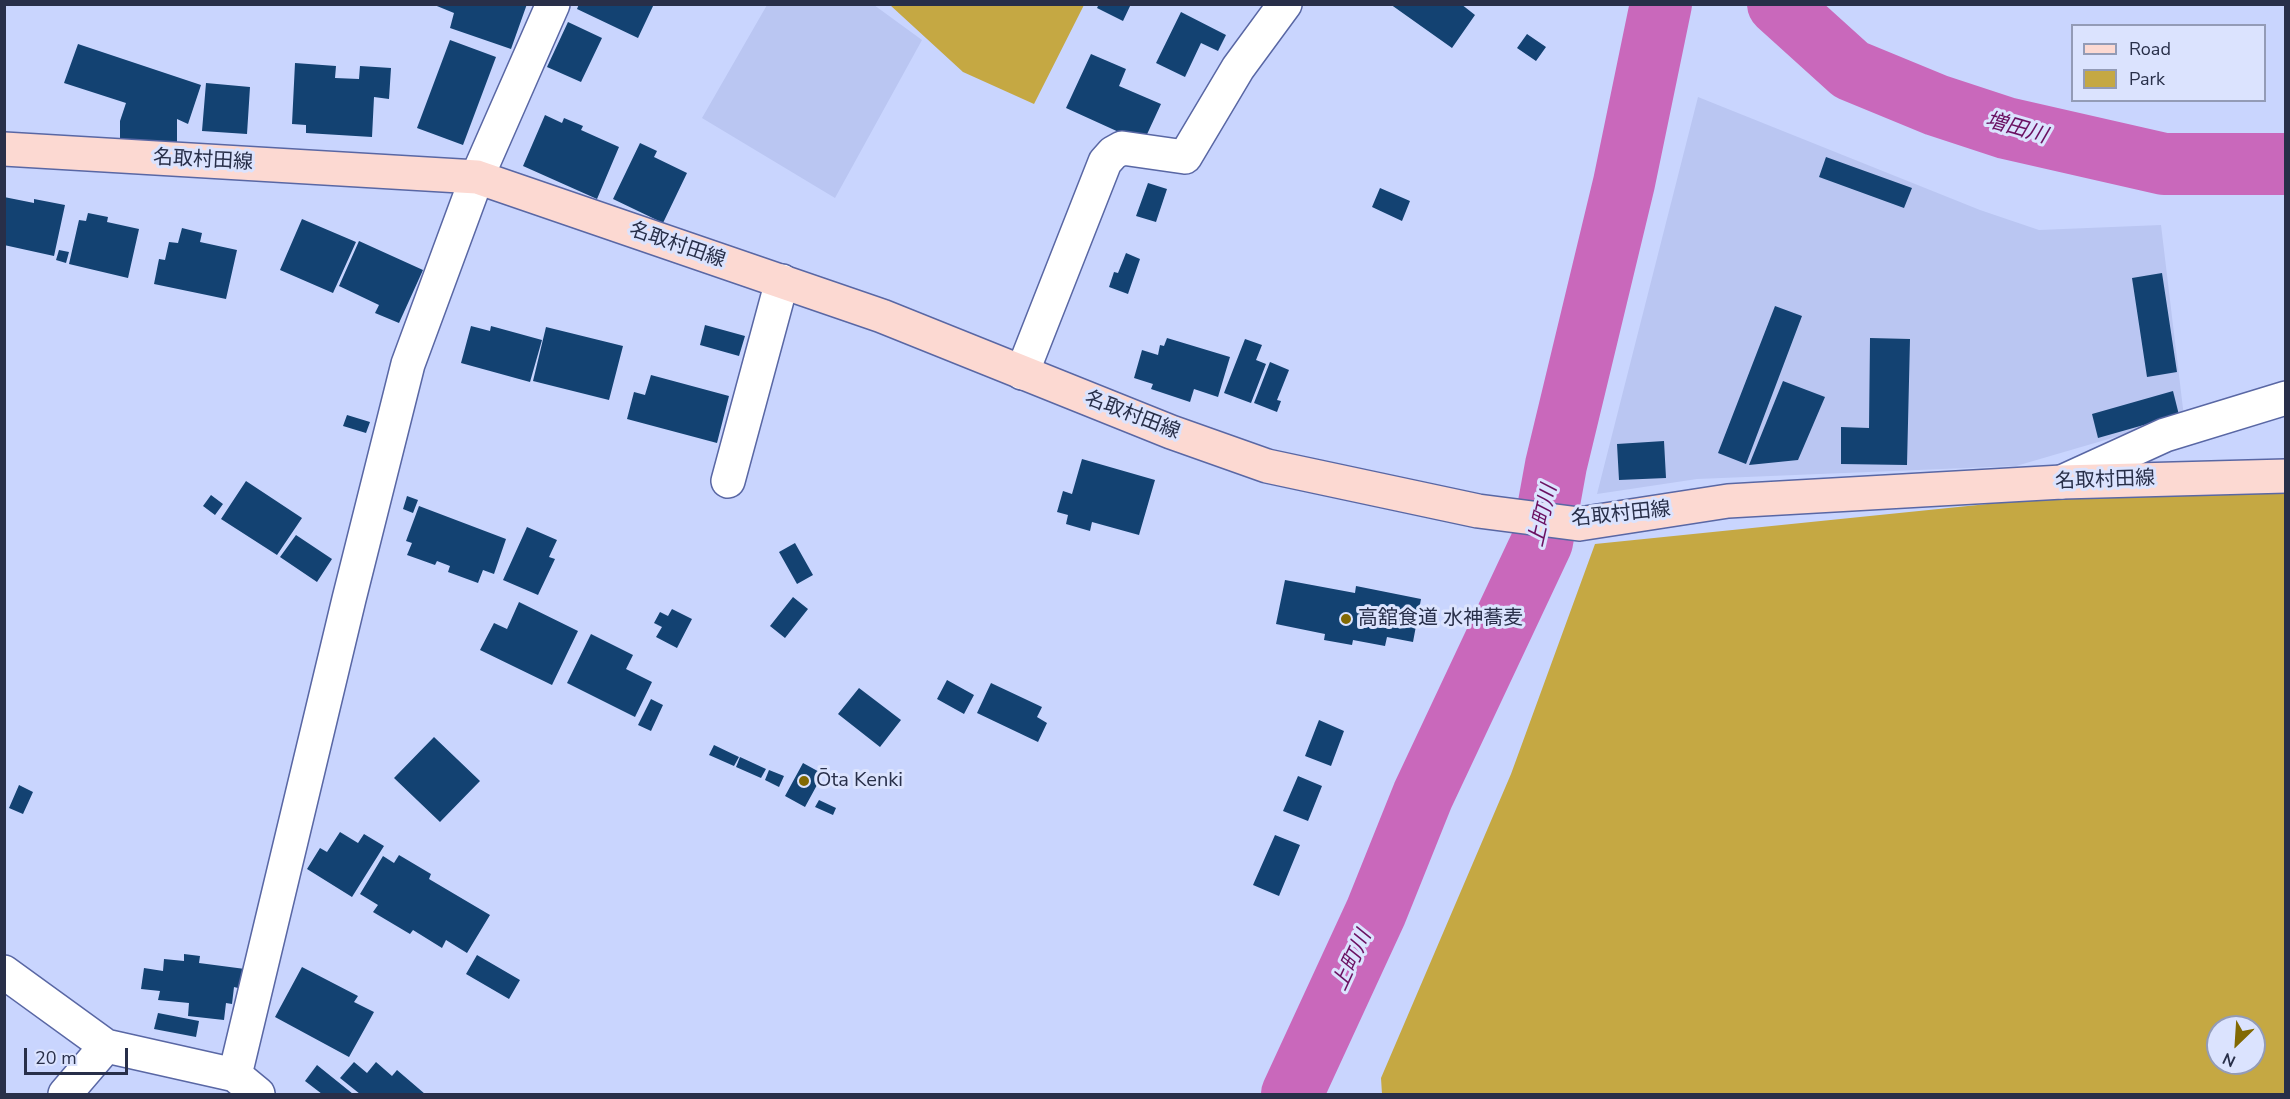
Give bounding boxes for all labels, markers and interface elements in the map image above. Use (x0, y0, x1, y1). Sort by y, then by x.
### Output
legend (2071, 24, 2266, 102)
text: Road (2129, 37, 2171, 61)
text: Park (2129, 67, 2165, 91)
water label: 増田川 (1982, 108, 2050, 150)
street label: 名取村田線 (152, 146, 254, 176)
street label: 名取村田線 (626, 218, 728, 274)
street label: 名取村田線 (1081, 387, 1183, 445)
street label: 名取村田線 (2055, 467, 2155, 495)
water label: 上町川 (1525, 482, 1563, 550)
street label: 名取村田線 (1570, 498, 1672, 532)
place label: 高舘食道 水神蕎麦 (1358, 607, 1523, 631)
marker: 高舘食道 水神蕎麦 (1339, 612, 1353, 626)
place label: Ōta Kenki (816, 769, 903, 793)
marker: Ōta Kenki (797, 774, 811, 788)
water label: 上町川 (1328, 927, 1378, 995)
north arrow (2206, 1015, 2266, 1075)
scale bar (27, 1036, 130, 1074)
text: 20 m (35, 1046, 77, 1070)
text: N (2219, 1047, 2239, 1072)

